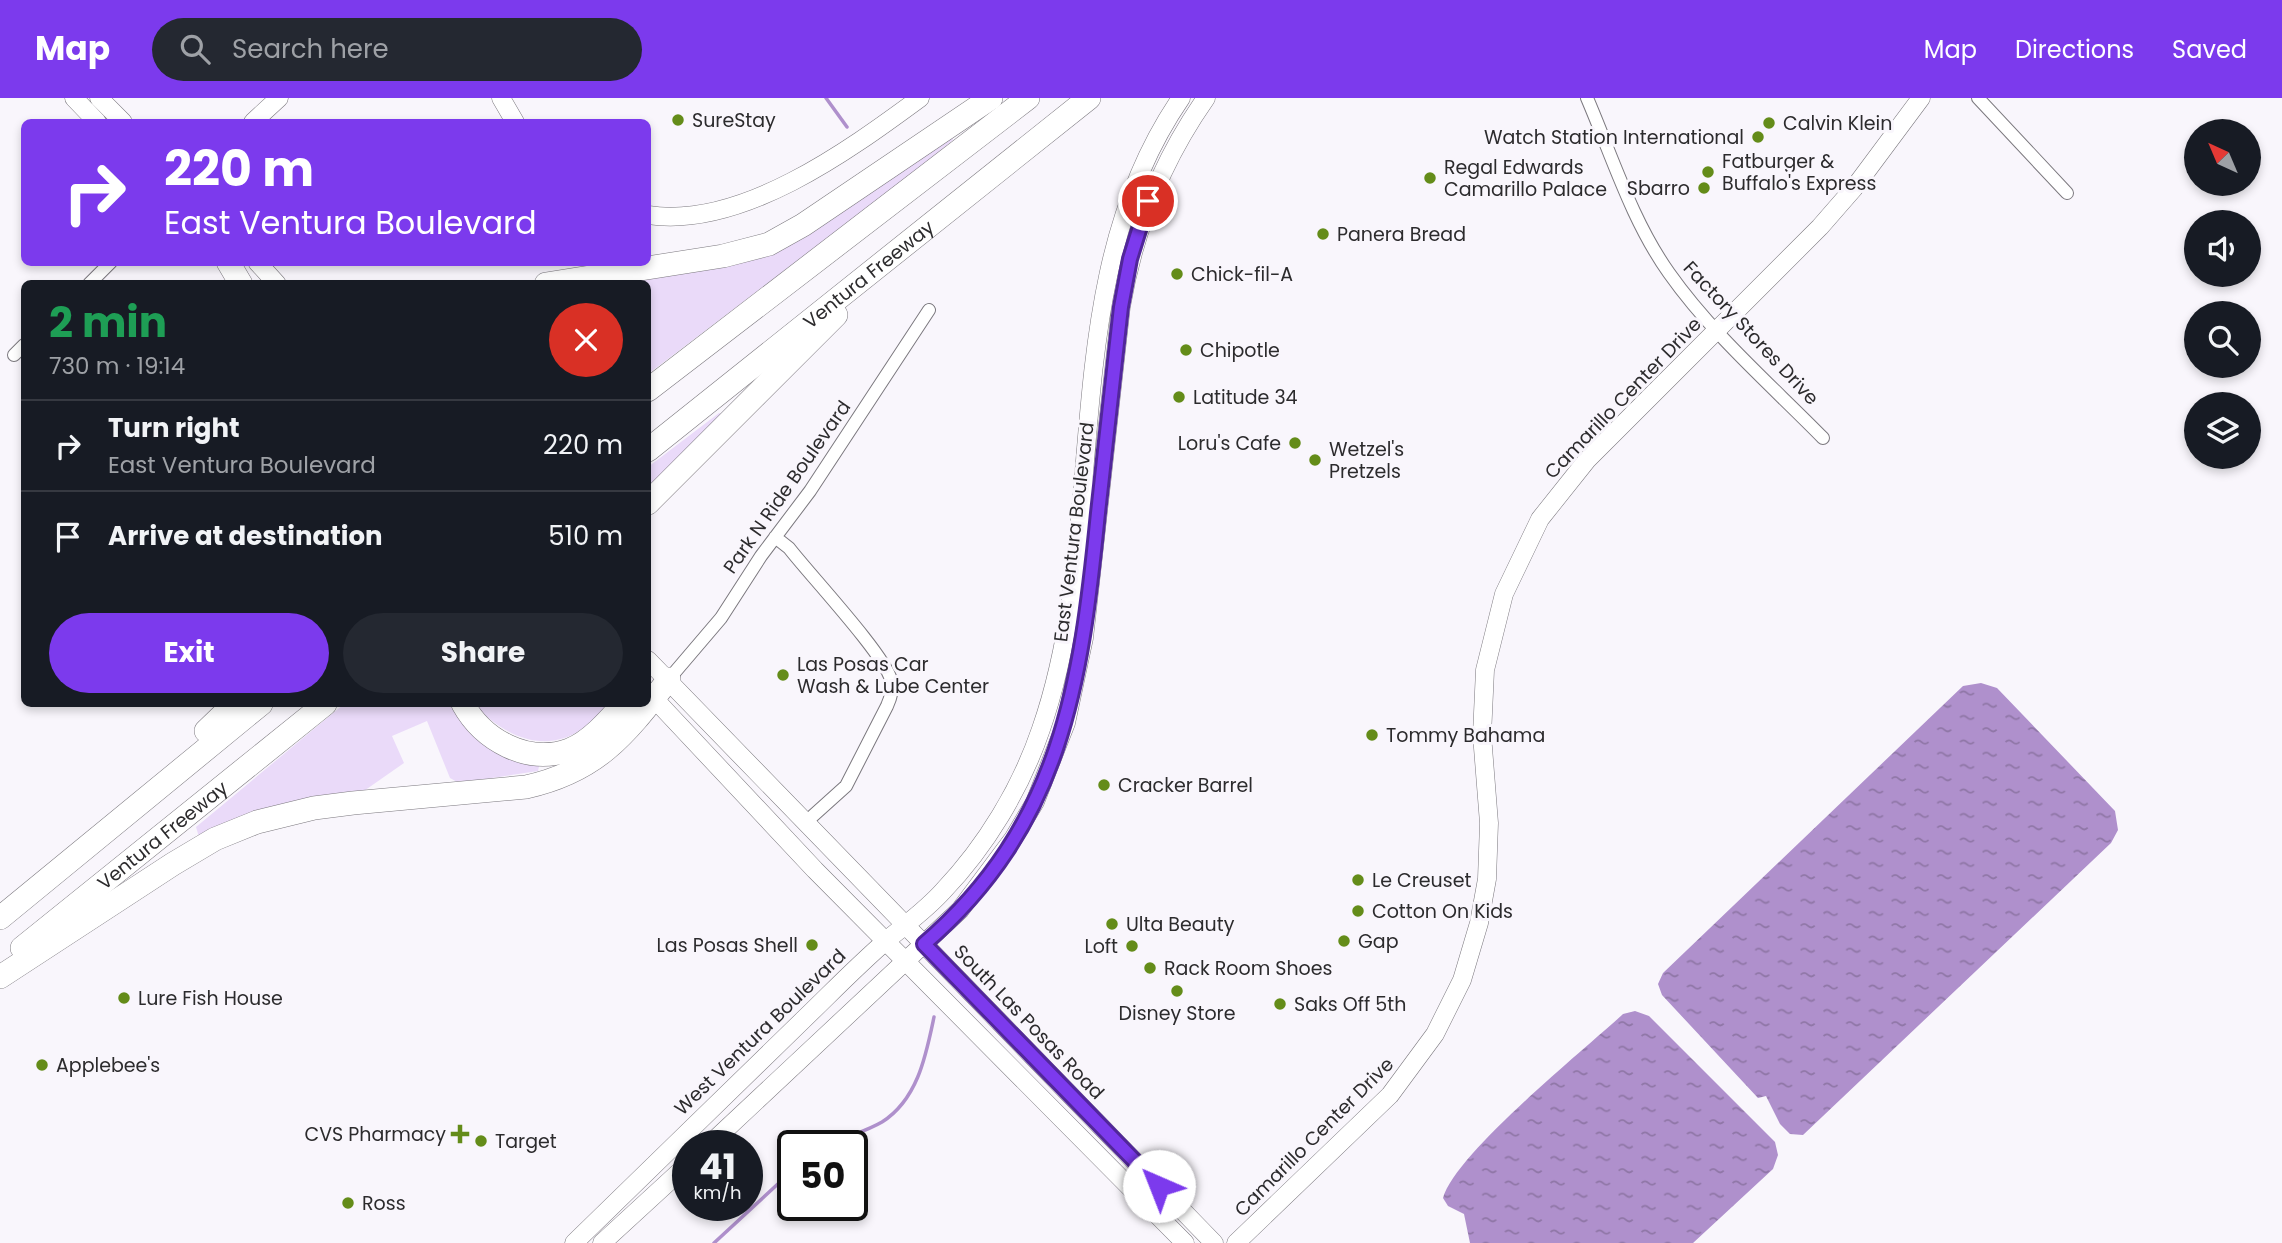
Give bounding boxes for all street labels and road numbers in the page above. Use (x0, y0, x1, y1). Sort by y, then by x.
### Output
street label: Ventura Freeway (797, 213, 940, 335)
street label: Factory Stores Drive (1677, 255, 1825, 411)
street label: Camarillo Center Drive (1538, 311, 1708, 485)
street label: Park N Ride Boulevard (717, 395, 857, 579)
street label: East Ventura Boulevard (1047, 421, 1101, 643)
street label: Ventura Freeway (91, 774, 233, 896)
street label: South Las Posas Road (948, 939, 1110, 1105)
street label: West Ventura Boulevard (668, 943, 852, 1121)
street label: Camarillo Center Drive (1228, 1051, 1400, 1223)

